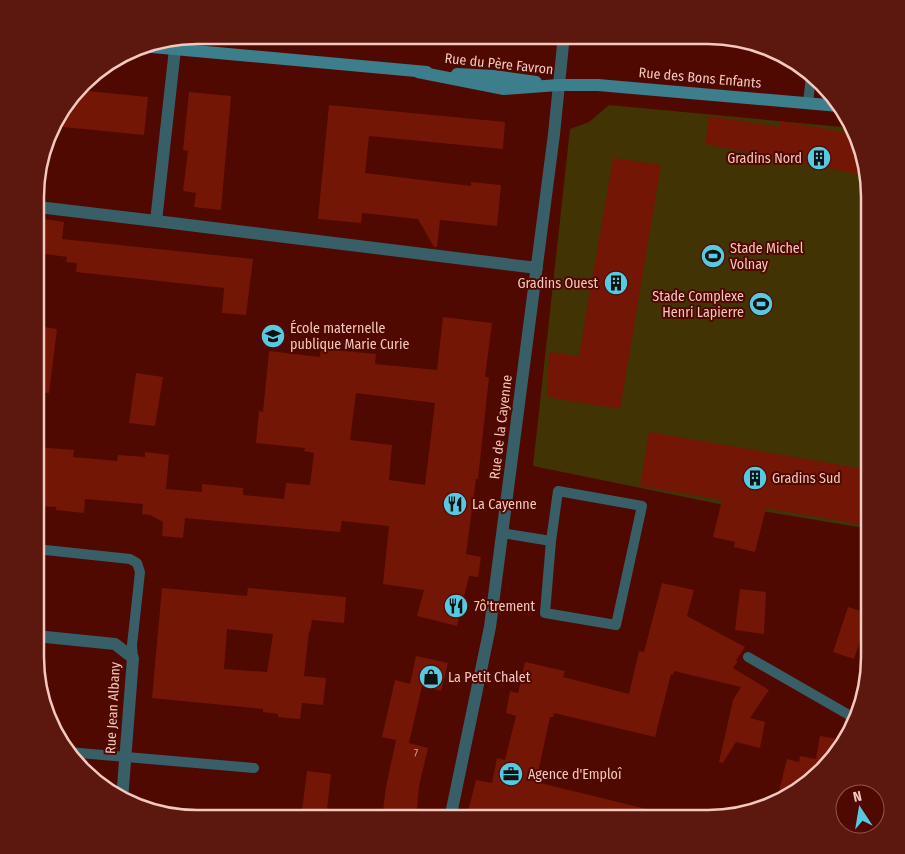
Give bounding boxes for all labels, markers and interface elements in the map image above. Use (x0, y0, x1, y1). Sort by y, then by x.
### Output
street label: Rue du Père Favron (444, 50, 554, 78)
street label: Rue des Bons Enfants (638, 64, 762, 92)
building icon: Gradins Nord (806, 145, 832, 171)
place label: Gradins Nord (727, 150, 802, 167)
place label: Stade Michel Volnay (730, 240, 804, 273)
sports icon: Stade Michel Volnay (700, 243, 726, 269)
building icon: Gradins Ouest (603, 270, 629, 296)
place label: Gradins Ouest (517, 275, 598, 292)
place label: Stade Complexe Henri Lapierre (652, 288, 744, 321)
sports icon: Stade Complexe Henri Lapierre (748, 291, 774, 317)
place label: École maternelle publique Marie Curie (290, 319, 410, 353)
school or university icon: École maternelle publique Marie Curie (260, 323, 286, 349)
street label: Rue de la Cayenne (486, 374, 516, 480)
building icon: Gradins Sud (742, 465, 768, 491)
place label: Gradins Sud (772, 470, 841, 487)
restaurant icon: La Cayenne (442, 491, 468, 517)
place label: La Cayenne (472, 496, 537, 513)
restaurant icon: 7ô'trement (443, 593, 469, 619)
place label: 7ô'trement (474, 598, 535, 615)
street label: Rue Jean Albany (102, 661, 124, 754)
shop icon: La Petit Chalet (418, 664, 444, 690)
place label: La Petit Chalet (448, 669, 531, 686)
house number: 7 (414, 747, 419, 760)
office icon: Agence d'Emploî (498, 761, 524, 787)
place label: Agence d'Emploî (528, 766, 622, 783)
north arrow (835, 784, 885, 834)
text: N (852, 788, 863, 806)

